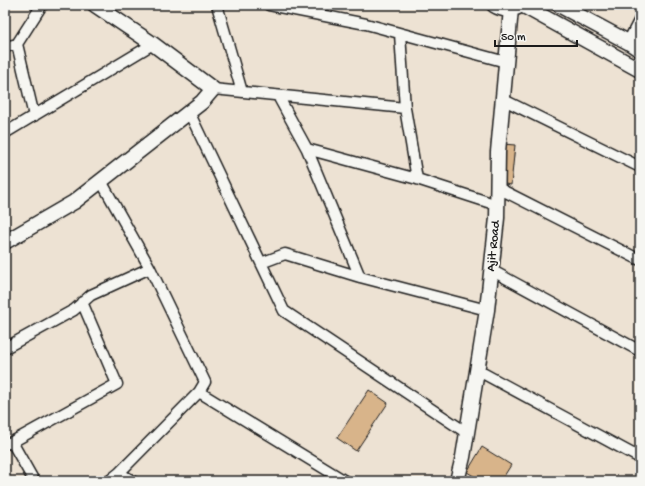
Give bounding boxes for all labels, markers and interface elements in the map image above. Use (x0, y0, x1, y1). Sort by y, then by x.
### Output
scale bar (495, 22, 577, 48)
text: 50 m (501, 31, 526, 45)
street label: Ajit Road (484, 218, 504, 272)

